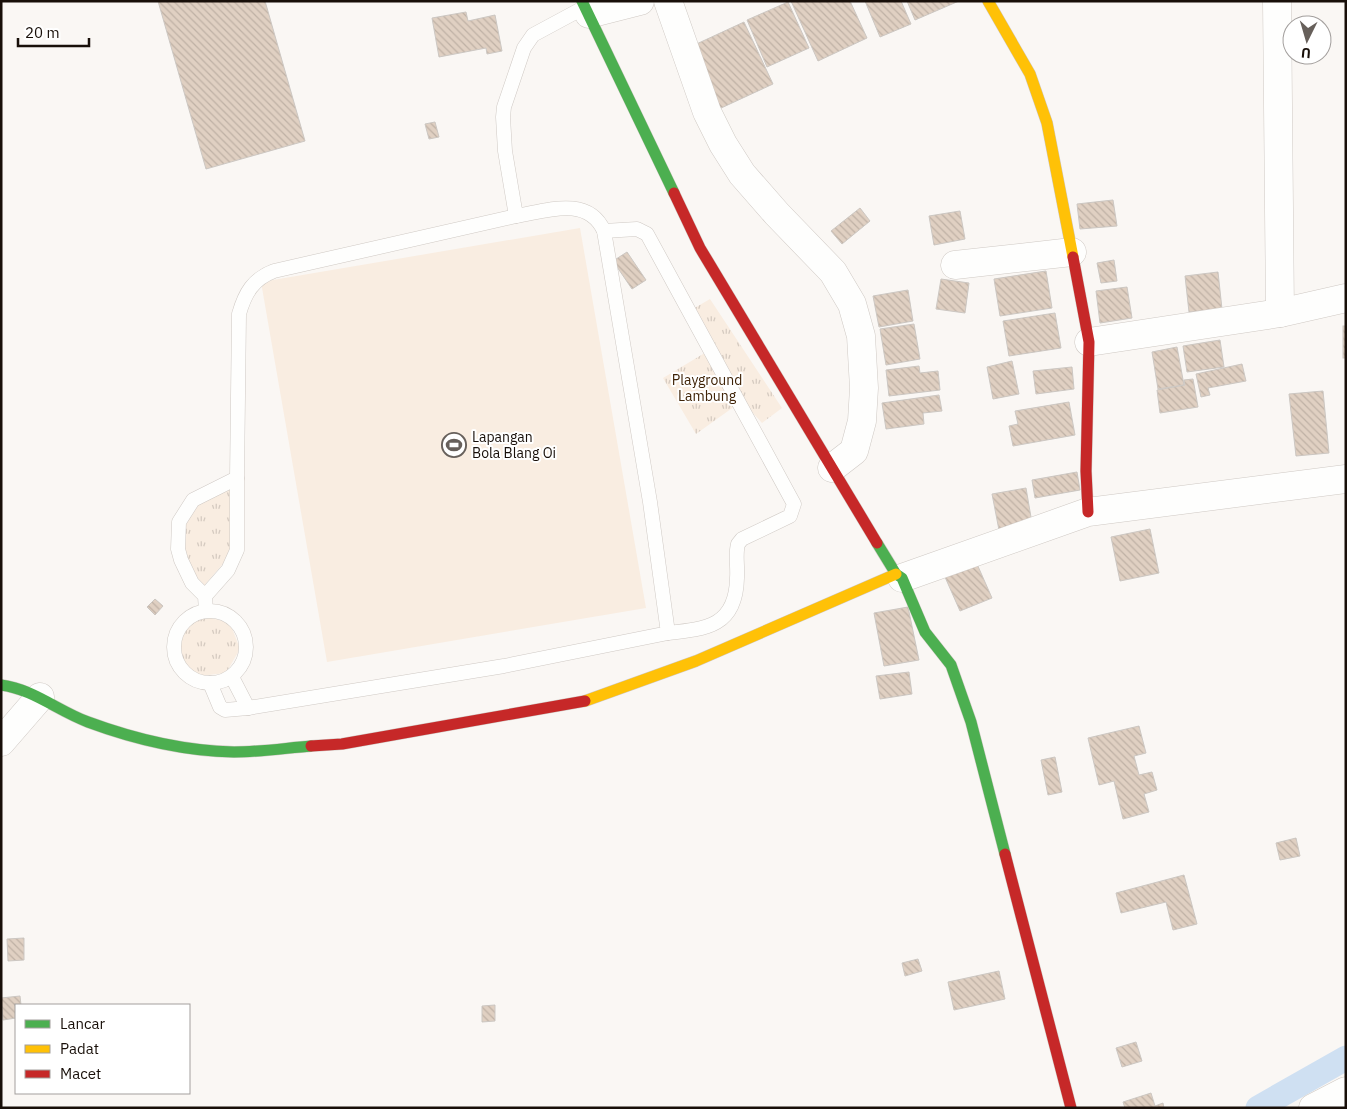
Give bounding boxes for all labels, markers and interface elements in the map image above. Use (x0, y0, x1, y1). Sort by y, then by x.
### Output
scale bar (18, 15, 89, 47)
north arrow (1282, 15, 1332, 65)
text: 20 m (25, 23, 60, 42)
text: U (1300, 44, 1311, 62)
park label: Playground Lambung (672, 371, 742, 405)
place label: Lapangan Bola Blang Oi (472, 428, 556, 462)
sports icon: Lapangan Bola Blang Oi (441, 432, 467, 458)
legend (15, 1004, 190, 1094)
text: Lancar (60, 1014, 106, 1033)
text: Padat (60, 1039, 99, 1058)
text: Macet (60, 1064, 101, 1083)

